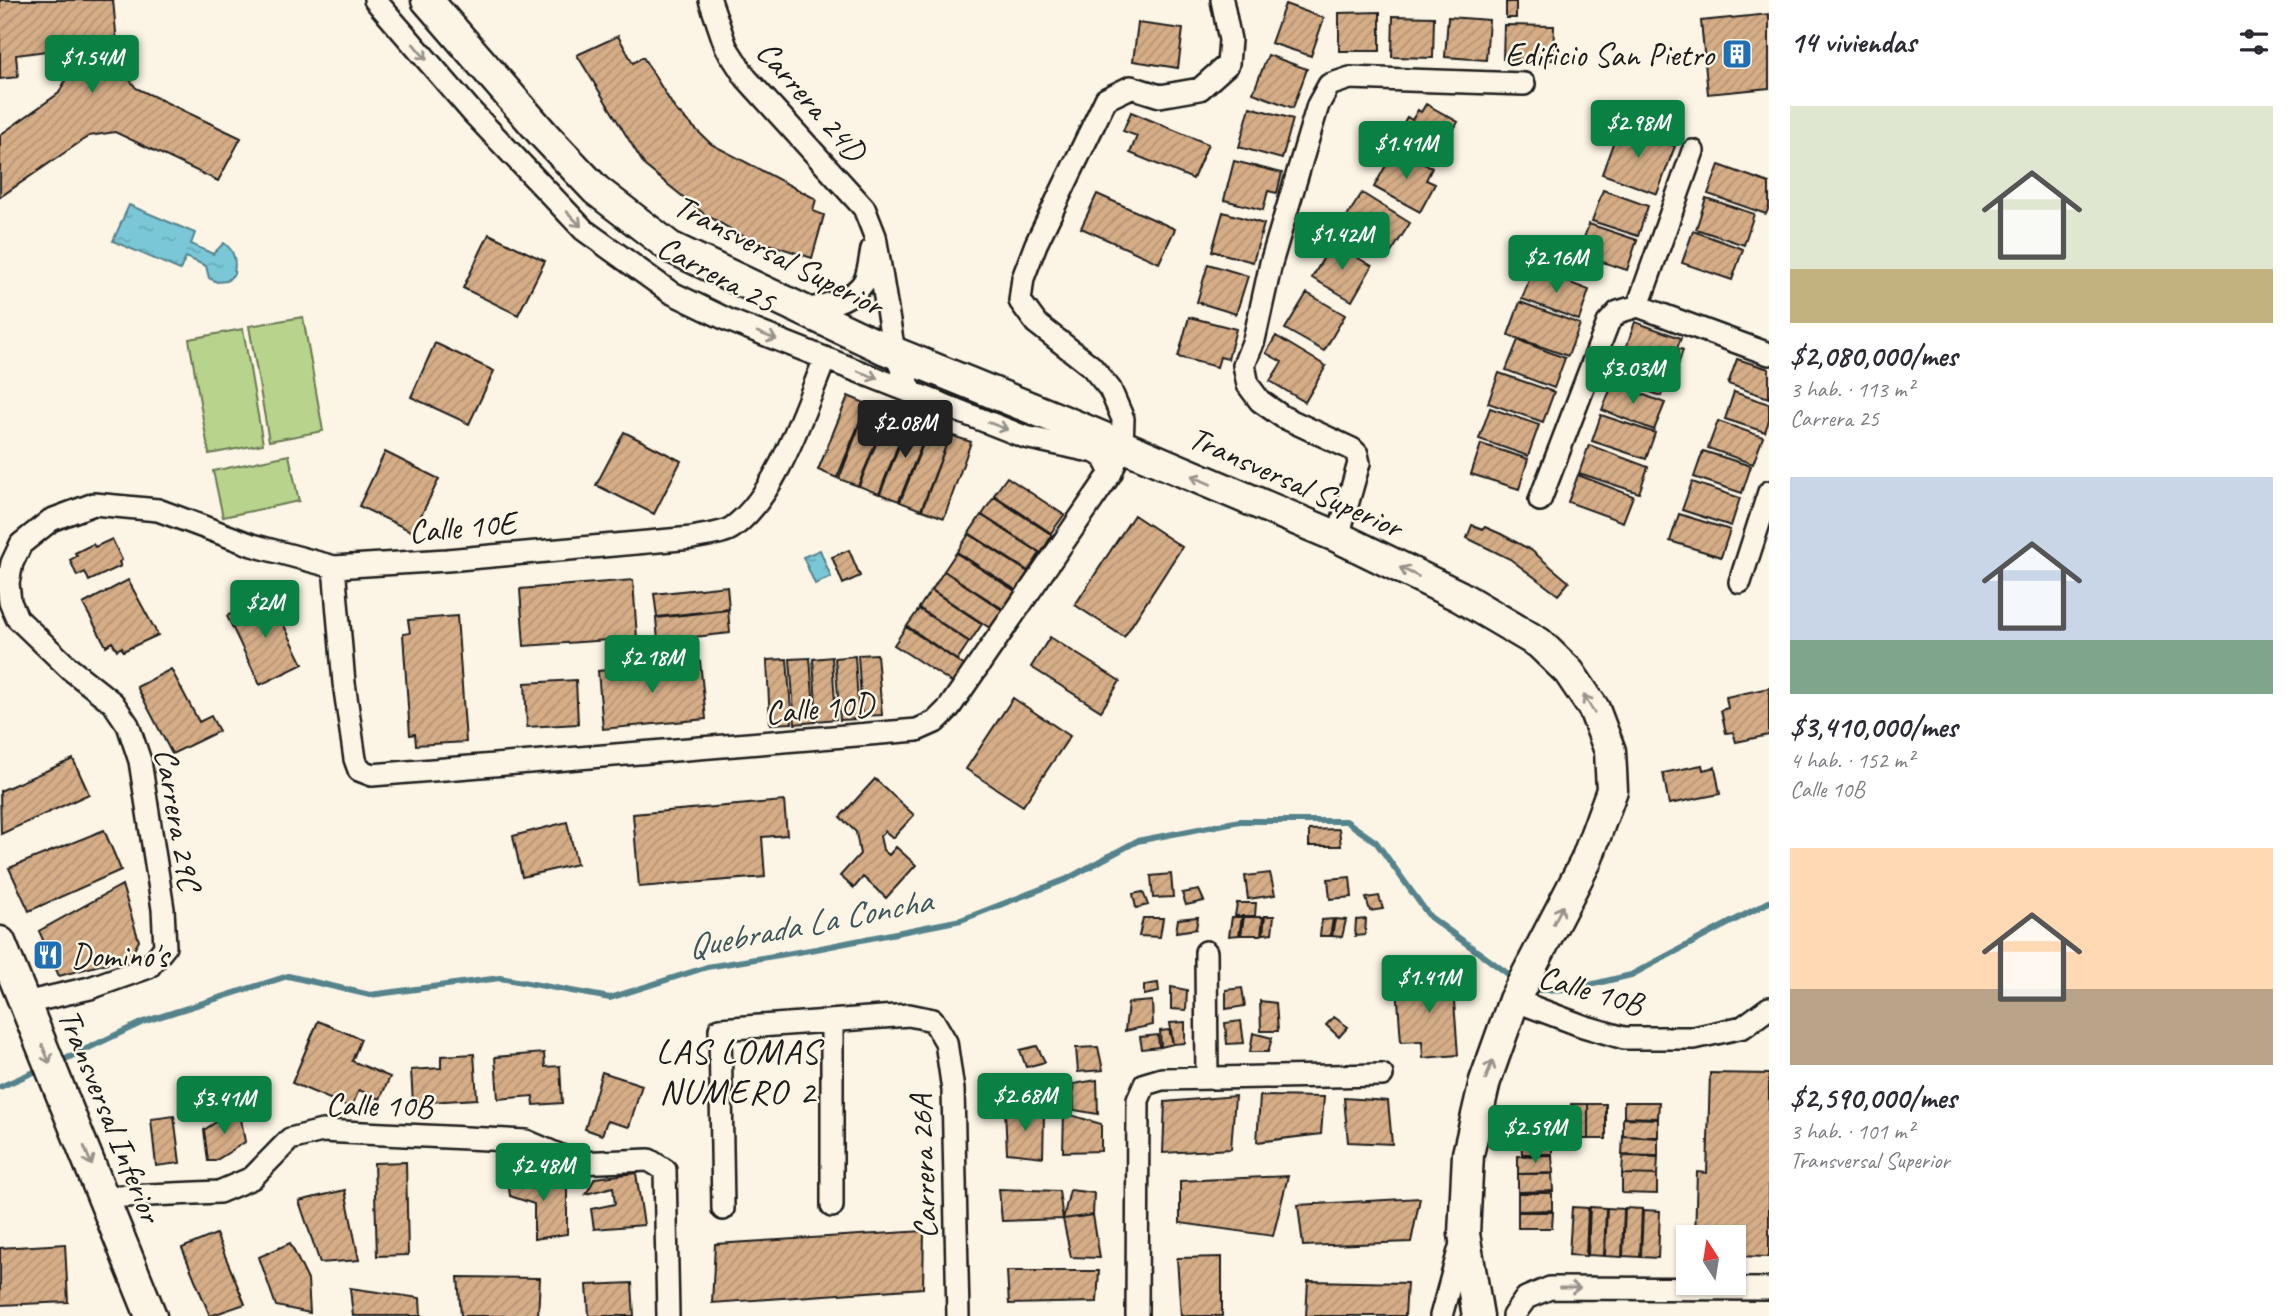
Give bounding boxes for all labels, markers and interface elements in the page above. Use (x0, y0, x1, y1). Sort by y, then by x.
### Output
text: 14 viviendas (1790, 23, 1916, 61)
icon: filters (2235, 23, 2273, 61)
street label: Carrera 24D (747, 32, 877, 172)
place label: Edificio San Pietro (1505, 34, 1716, 76)
pin: $1.54M (35, 36, 149, 95)
building icon: Edificio San Pietro (1720, 37, 1754, 71)
one-way arrow (412, 42, 428, 60)
text: $1.54M (61, 43, 123, 72)
pin: $2.98M (1581, 100, 1695, 160)
text: $2.98M (1607, 108, 1669, 137)
pin: $1.41M (1349, 122, 1463, 181)
text: $1.41M (1375, 129, 1437, 158)
icon: home (1969, 152, 2095, 278)
street label: Transversal Superior (667, 184, 893, 327)
one-way arrow (565, 210, 582, 227)
pin: $1.42M (1285, 212, 1399, 272)
text: $1.42M (1311, 220, 1373, 249)
street label: Carrera 25 (650, 225, 785, 323)
pin: $2.16M (1499, 236, 1613, 295)
text: $2.16M (1524, 243, 1588, 272)
one-way arrow (756, 330, 778, 343)
text: $2,080,000/mes (1790, 337, 1957, 375)
pin: $3.03M (1576, 346, 1690, 406)
text: $3.03M (1602, 354, 1664, 383)
one-way arrow (857, 370, 879, 383)
text: 3 hab. · 113 m² (1790, 375, 1914, 404)
pin: $2.08M (848, 400, 962, 460)
text: Carrera 25 (1790, 404, 1879, 433)
text: $2.08M (874, 408, 936, 437)
street label: Transversal Superior (1182, 416, 1412, 549)
one-way arrow (986, 421, 1008, 433)
one-way arrow (1191, 473, 1212, 486)
street label: Calle 10E (407, 501, 522, 553)
icon: home (1969, 523, 2095, 649)
one-way arrow (1399, 565, 1420, 578)
pin: $2M (231, 580, 299, 640)
text: $2M (246, 588, 284, 617)
pin: $2.18M (595, 636, 709, 695)
text: $2.18M (621, 643, 683, 672)
street label: Calle 10D (763, 682, 878, 734)
one-way arrow (1582, 694, 1596, 714)
text: $3,410,000/mes (1790, 708, 1957, 746)
street label: Carrera 29C (145, 745, 212, 897)
text: 4 hab. · 152 m² (1790, 746, 1914, 775)
text: Calle 10B (1790, 775, 1864, 804)
water label: Quebrada La Concha (683, 877, 938, 969)
icon: home (1969, 894, 2095, 1020)
one-way arrow (1552, 905, 1565, 926)
place label: Domino's (71, 935, 171, 977)
restaurant icon: Domino's (31, 938, 65, 972)
street label: Calle 10B (1534, 955, 1650, 1025)
pin: $1.41M (1372, 956, 1486, 1015)
text: $1.41M (1398, 963, 1460, 992)
street label: Transversal Inferior (48, 1002, 173, 1230)
district label: LAS LOMAS NUMERO 2 (656, 1029, 825, 1114)
one-way arrow (40, 1043, 53, 1064)
one-way arrow (1484, 1060, 1497, 1082)
pin: $2.68M (968, 1074, 1082, 1133)
pin: $3.41M (167, 1076, 281, 1136)
text: $2,590,000/mes (1790, 1079, 1957, 1117)
text: $2.68M (993, 1081, 1057, 1110)
street label: Calle 10B (325, 1083, 435, 1127)
text: $3.41M (193, 1084, 255, 1113)
street label: Carrera 26A (899, 1093, 947, 1240)
pin: $2.59M (1478, 1106, 1592, 1165)
text: $2.59M (1504, 1113, 1566, 1142)
text: 3 hab. · 101 m² (1790, 1117, 1914, 1146)
pin: $2.48M (486, 1144, 600, 1203)
one-way arrow (82, 1145, 95, 1166)
text: Transversal Superior (1790, 1146, 1950, 1175)
text: $2.48M (512, 1151, 574, 1180)
north arrow (1676, 1225, 1746, 1295)
map controls (1676, 1225, 1746, 1295)
one-way arrow (1558, 1281, 1581, 1295)

